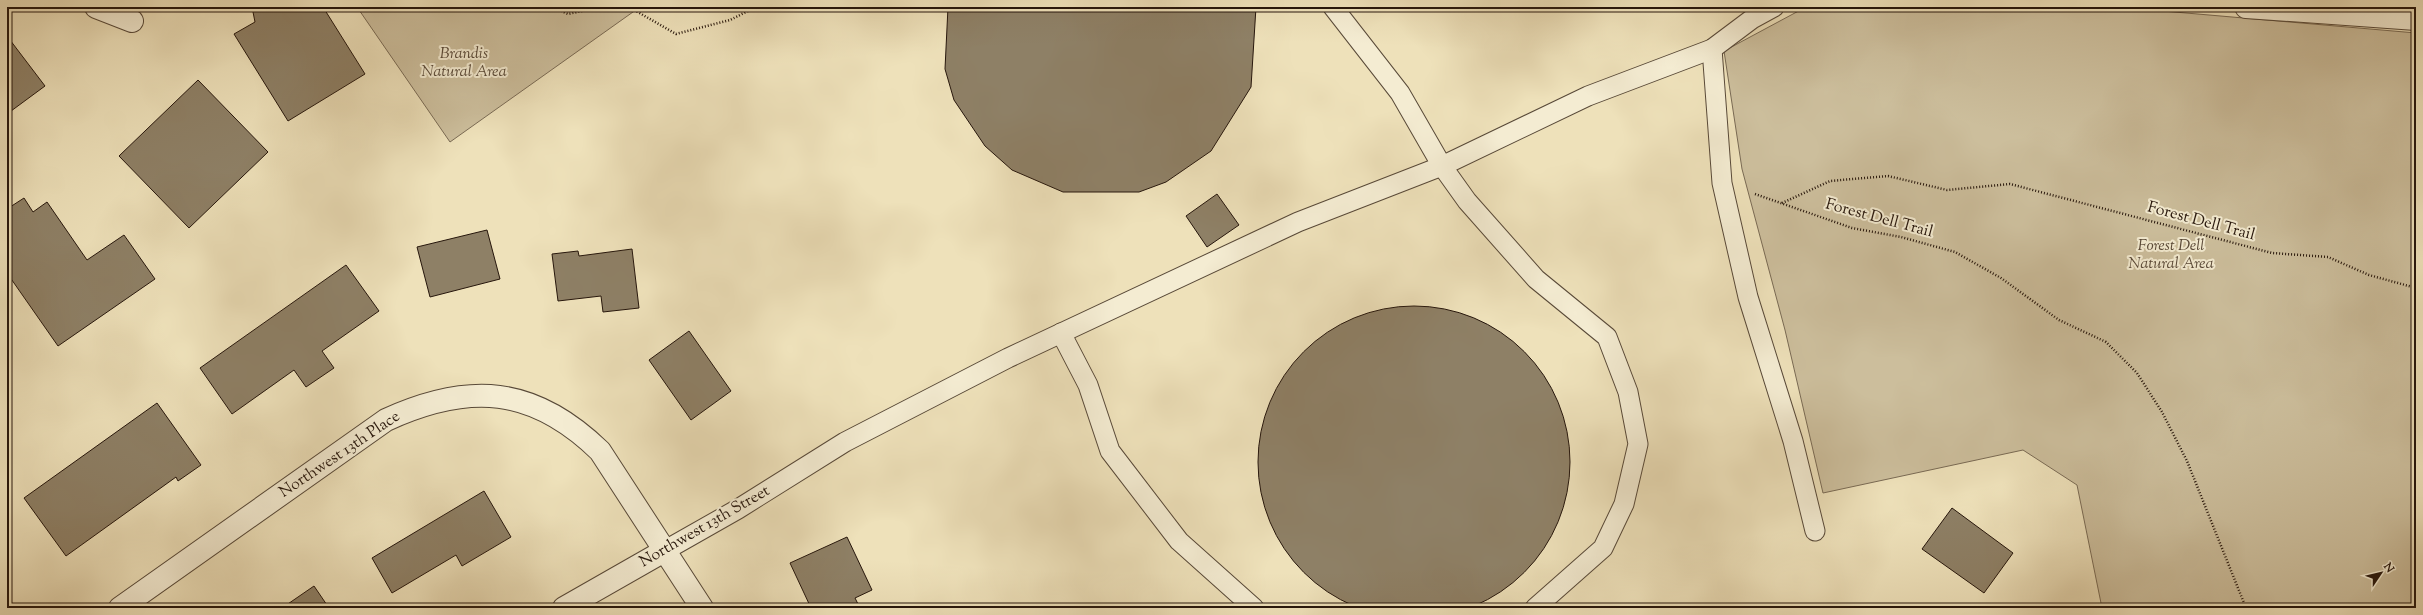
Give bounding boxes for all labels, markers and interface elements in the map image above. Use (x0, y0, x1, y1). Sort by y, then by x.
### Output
park label: Brandis Natural Area (421, 43, 507, 84)
street label: Forest Dell Trail (1823, 194, 1936, 245)
street label: Forest Dell Trail (2145, 197, 2258, 248)
park label: Forest Dell Natural Area (2128, 235, 2214, 276)
street label: Northwest 13th Place (275, 406, 405, 504)
street label: Northwest 13th Street (635, 480, 775, 574)
north arrow (2361, 553, 2401, 593)
text: N (2379, 559, 2398, 576)

